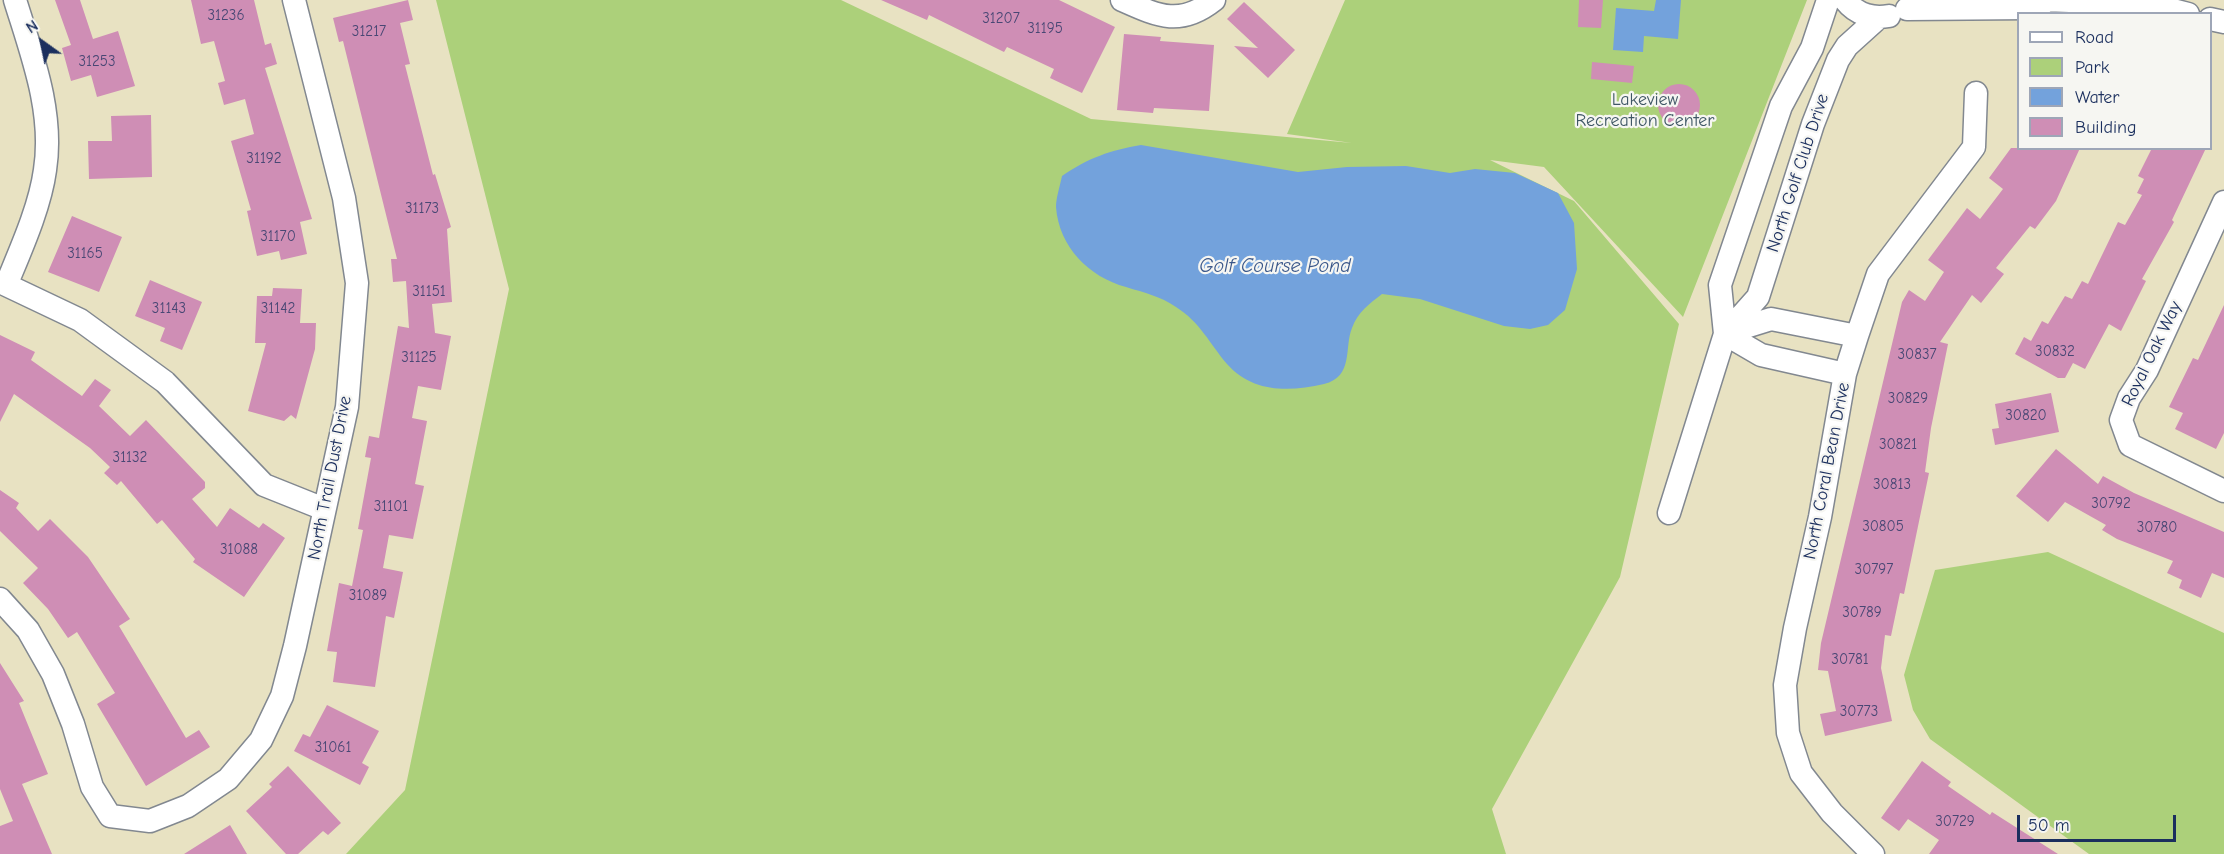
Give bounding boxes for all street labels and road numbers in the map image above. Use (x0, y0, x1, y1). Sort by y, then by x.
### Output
street label: North Golf Club Drive (1762, 91, 1834, 255)
street label: Royal Oak Way (2117, 298, 2187, 410)
street label: North Coral Bean Drive (1799, 381, 1855, 561)
street label: North Trail Dust Drive (303, 394, 357, 562)

